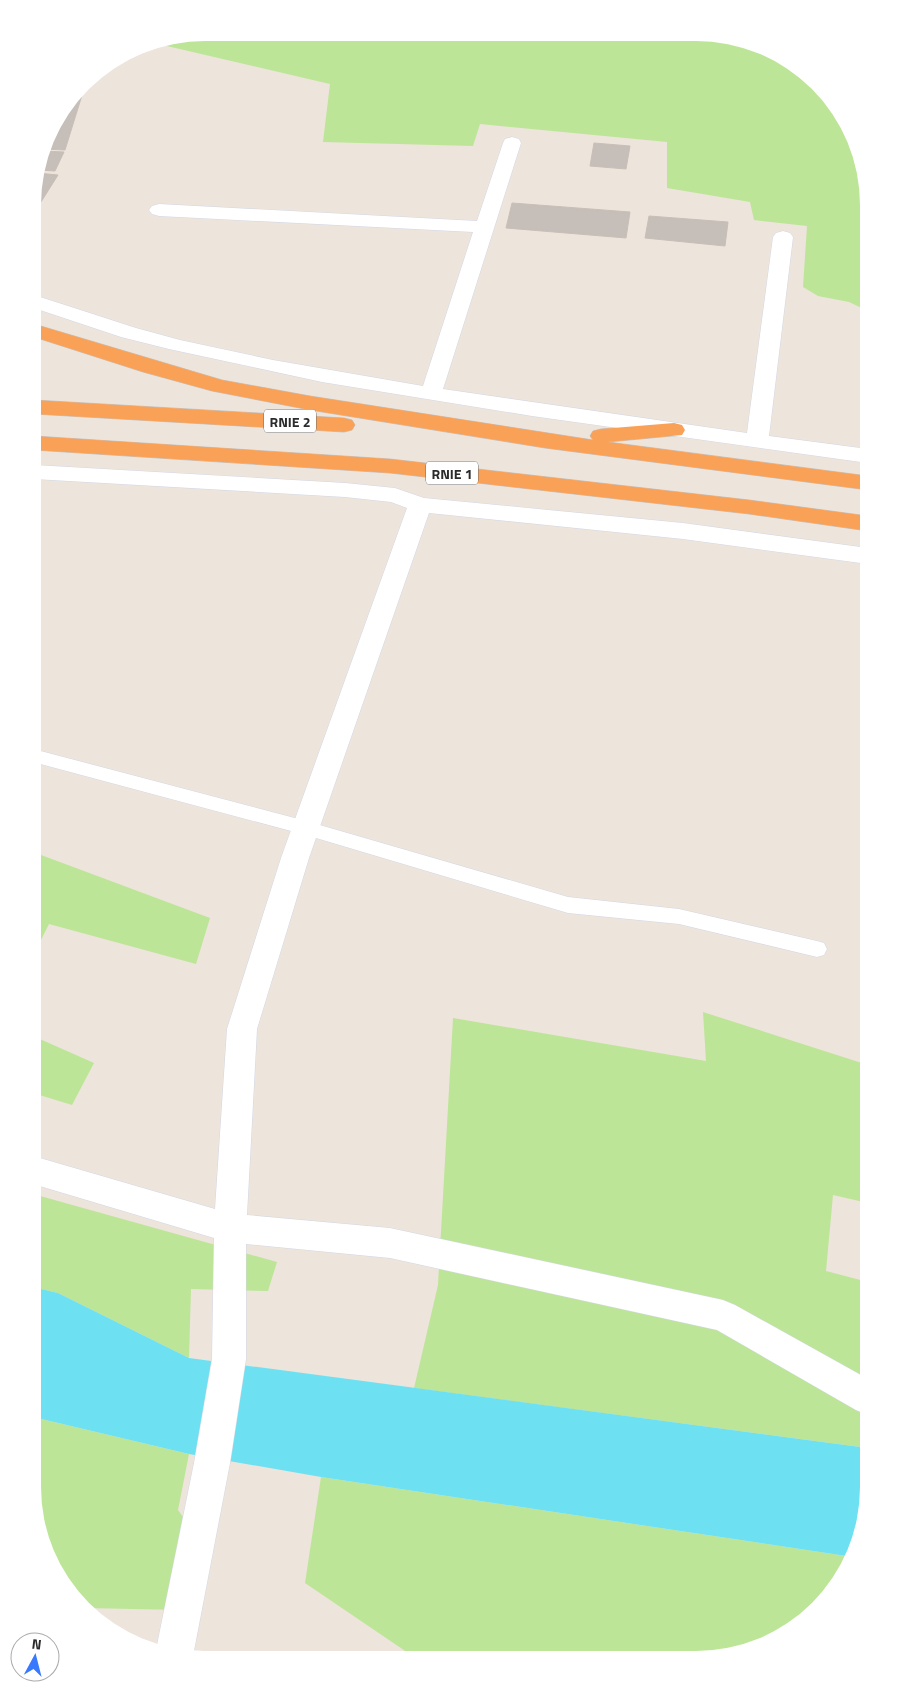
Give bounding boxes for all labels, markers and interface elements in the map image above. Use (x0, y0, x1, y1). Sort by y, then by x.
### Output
road number: RNIE 2 (264, 410, 316, 432)
road number: RNIE 1 (426, 462, 478, 484)
north arrow (10, 1632, 60, 1682)
text: N (31, 1633, 43, 1655)

